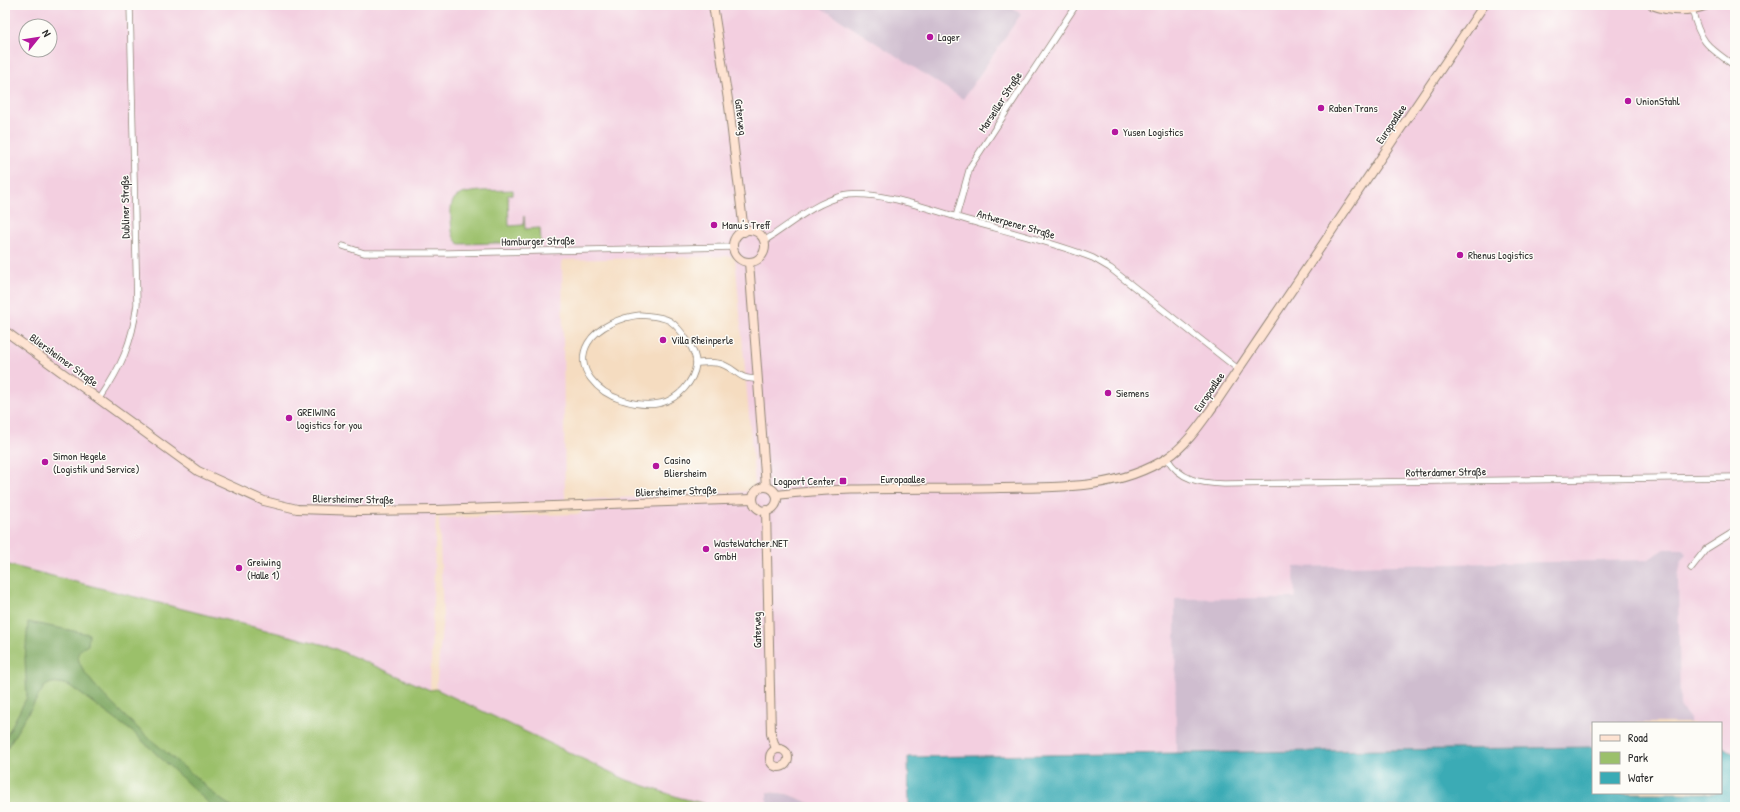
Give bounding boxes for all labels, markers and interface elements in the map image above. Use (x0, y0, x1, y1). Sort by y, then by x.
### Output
north arrow (18, 18, 58, 58)
text: N (39, 27, 54, 39)
place label: Lager (938, 30, 961, 44)
marker: Lager (925, 32, 935, 42)
street label: Marseiller Straße (975, 68, 1025, 135)
place label: UnionStahl (1636, 94, 1680, 108)
marker: UnionStahl (1623, 96, 1633, 106)
street label: Gaterweg (732, 98, 750, 136)
place label: Raben Trans (1329, 101, 1378, 115)
street label: Europaallee (1373, 101, 1410, 146)
marker: Raben Trans (1316, 103, 1326, 113)
place label: Yusen Logistics (1123, 125, 1183, 139)
marker: Yusen Logistics (1110, 127, 1120, 137)
street label: Dubliner Straße (117, 175, 133, 239)
street label: Antwerpener Straße (975, 206, 1057, 242)
place label: Manu's Treff (722, 218, 771, 232)
marker: Manu's Treff (709, 220, 719, 230)
street label: Hamburger Straße (501, 233, 576, 249)
place label: Rhenus Logistics (1468, 248, 1533, 262)
marker: Rhenus Logistics (1455, 250, 1465, 260)
street label: Bliersheimer Straße (27, 330, 102, 390)
place label: Villa Rheinperle (671, 333, 734, 347)
marker: Villa Rheinperle (658, 335, 668, 345)
street label: Europaallee (1191, 369, 1228, 414)
place label: Siemens (1116, 386, 1149, 400)
marker: Siemens (1103, 388, 1113, 398)
place label: GREIWING logistics for you (297, 405, 362, 432)
marker: GREIWING logistics for you (284, 413, 294, 423)
place label: Simon Hegele (Logistik und Service) (53, 449, 140, 476)
place label: Casino Bliersheim (664, 453, 707, 480)
marker: Simon Hegele (Logistik und Service) (40, 457, 50, 467)
marker: Casino Bliersheim (651, 461, 661, 471)
street label: Rotterdamer Straße (1406, 464, 1487, 480)
street label: Europaallee (881, 472, 926, 486)
place label: Logport Center (774, 474, 836, 488)
marker: Logport Center (838, 476, 848, 486)
street label: Bliersheimer Straße (635, 483, 718, 499)
street label: Bliersheimer Straße (312, 491, 394, 507)
place label: WasteWatcher.NET GmbH (714, 536, 789, 563)
marker: WasteWatcher.NET GmbH (701, 544, 711, 554)
place label: Greiwing (Halle 1) (247, 555, 281, 582)
marker: Greiwing (Halle 1) (234, 563, 244, 573)
street label: Gaterweg (750, 612, 764, 648)
legend (1592, 722, 1722, 794)
text: Road (1628, 729, 1648, 746)
text: Park (1628, 749, 1648, 766)
text: Water (1628, 769, 1654, 786)

